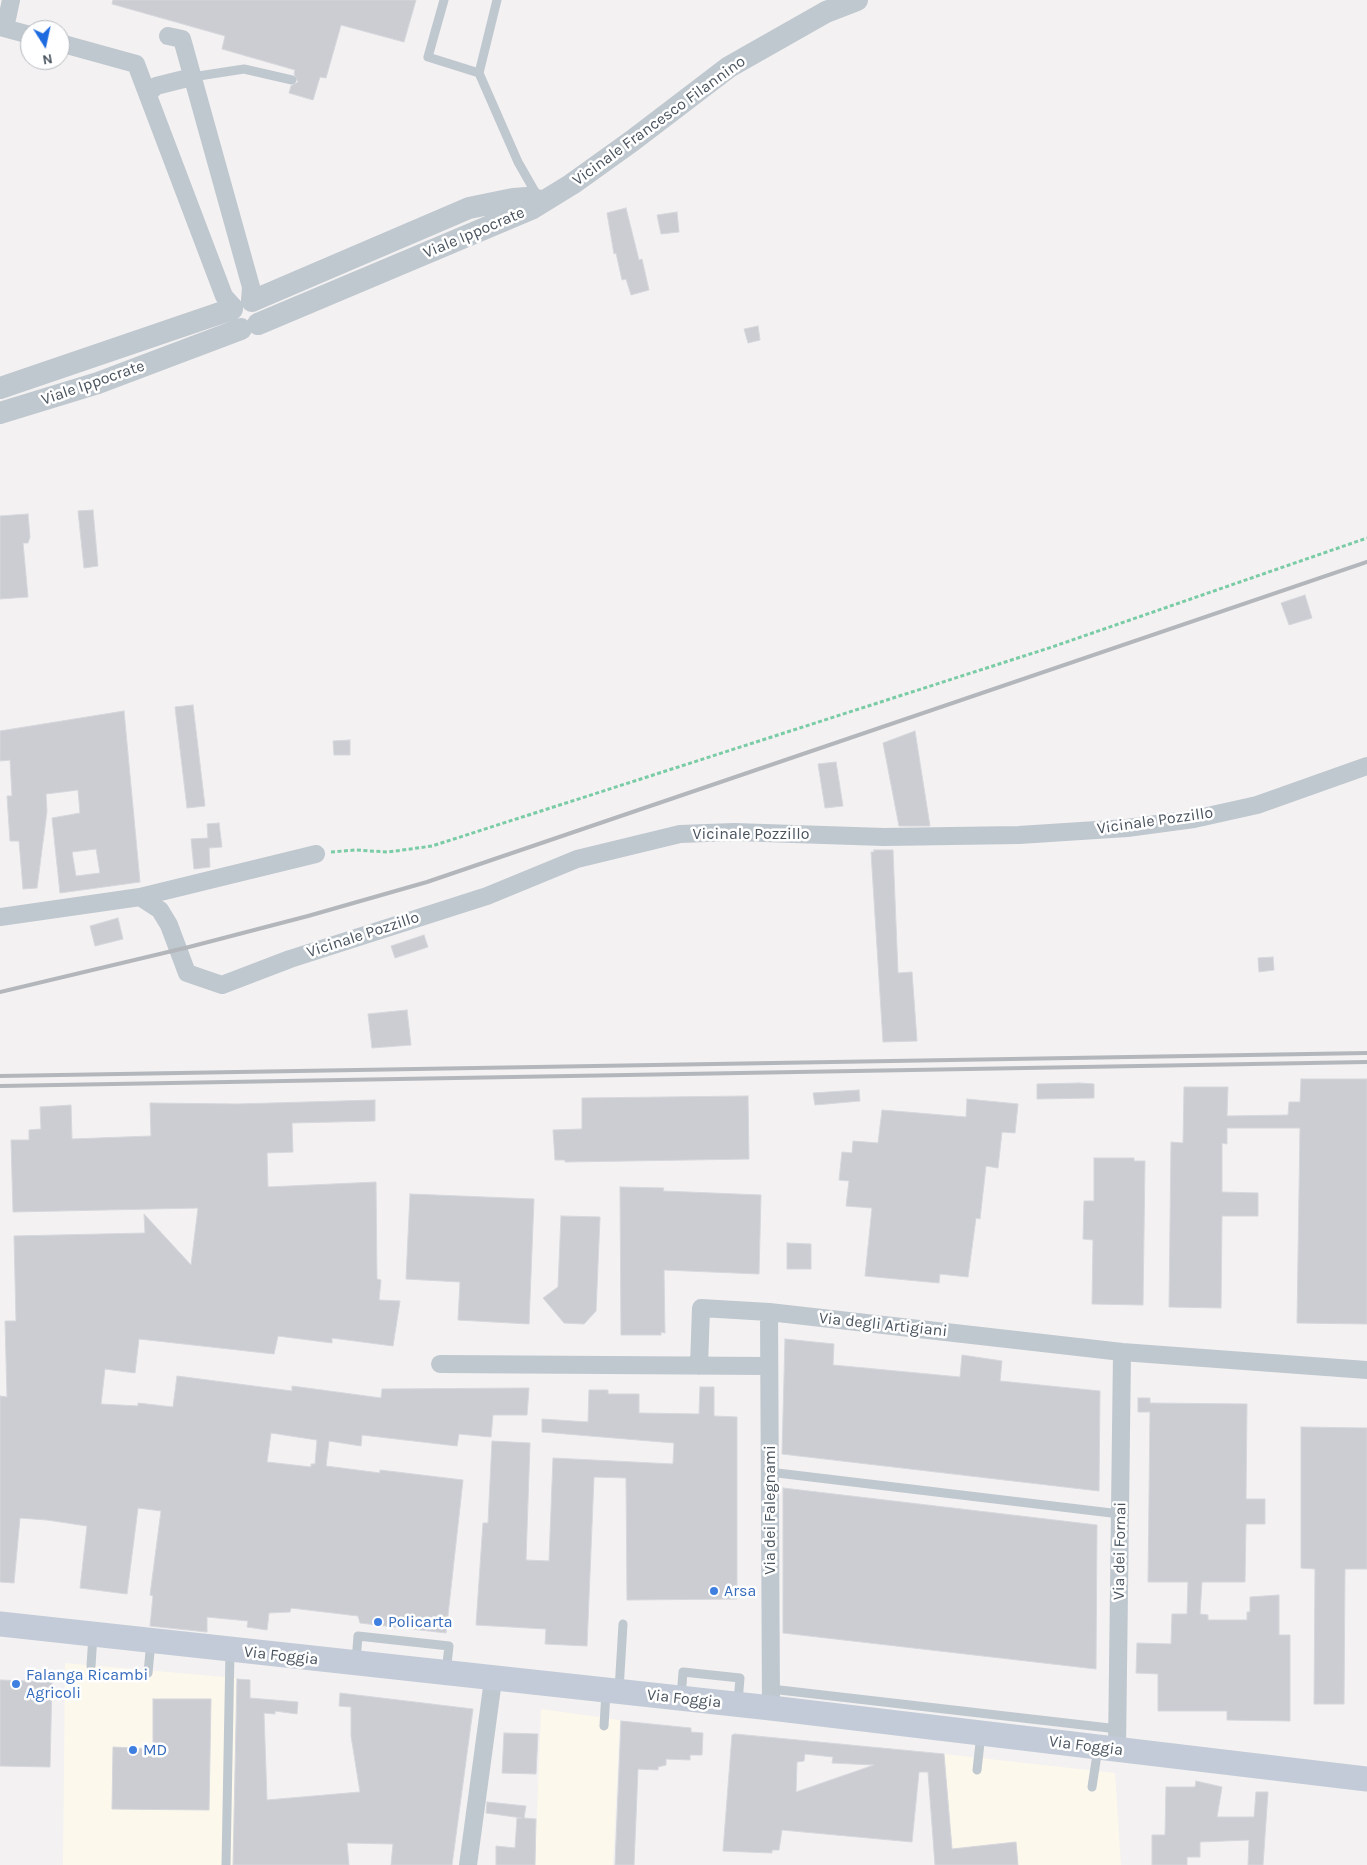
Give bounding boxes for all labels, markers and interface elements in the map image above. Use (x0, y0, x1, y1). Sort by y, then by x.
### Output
north arrow (20, 20, 70, 70)
text: N (41, 50, 54, 69)
street label: Vicinale Francesco Filannino (569, 52, 749, 190)
street label: Viale Ippocrate (421, 203, 527, 263)
street label: Viale Ippocrate (39, 356, 147, 410)
street label: Vicinale Pozzillo (1096, 803, 1214, 839)
street label: Vicinale Pozzillo (692, 824, 810, 844)
street label: Vicinale Pozzillo (304, 908, 422, 962)
street label: Via degli Artigiani (818, 1309, 948, 1341)
street label: Via dei Falegnami (760, 1445, 780, 1575)
street label: Via dei Fornai (1110, 1502, 1130, 1600)
place label: Arsa (724, 1581, 756, 1601)
marker: Arsa (708, 1585, 720, 1597)
place label: Policarta (388, 1612, 453, 1632)
marker: Policarta (372, 1616, 384, 1628)
street label: Via Foggia (243, 1643, 319, 1669)
place label: Falanga Ricambi Agricoli (26, 1665, 148, 1703)
marker: Falanga Ricambi Agricoli (10, 1678, 22, 1690)
street label: Via Foggia (646, 1686, 722, 1712)
street label: Via Foggia (1048, 1732, 1124, 1760)
place label: MD (143, 1740, 167, 1760)
marker: MD (127, 1744, 139, 1756)

